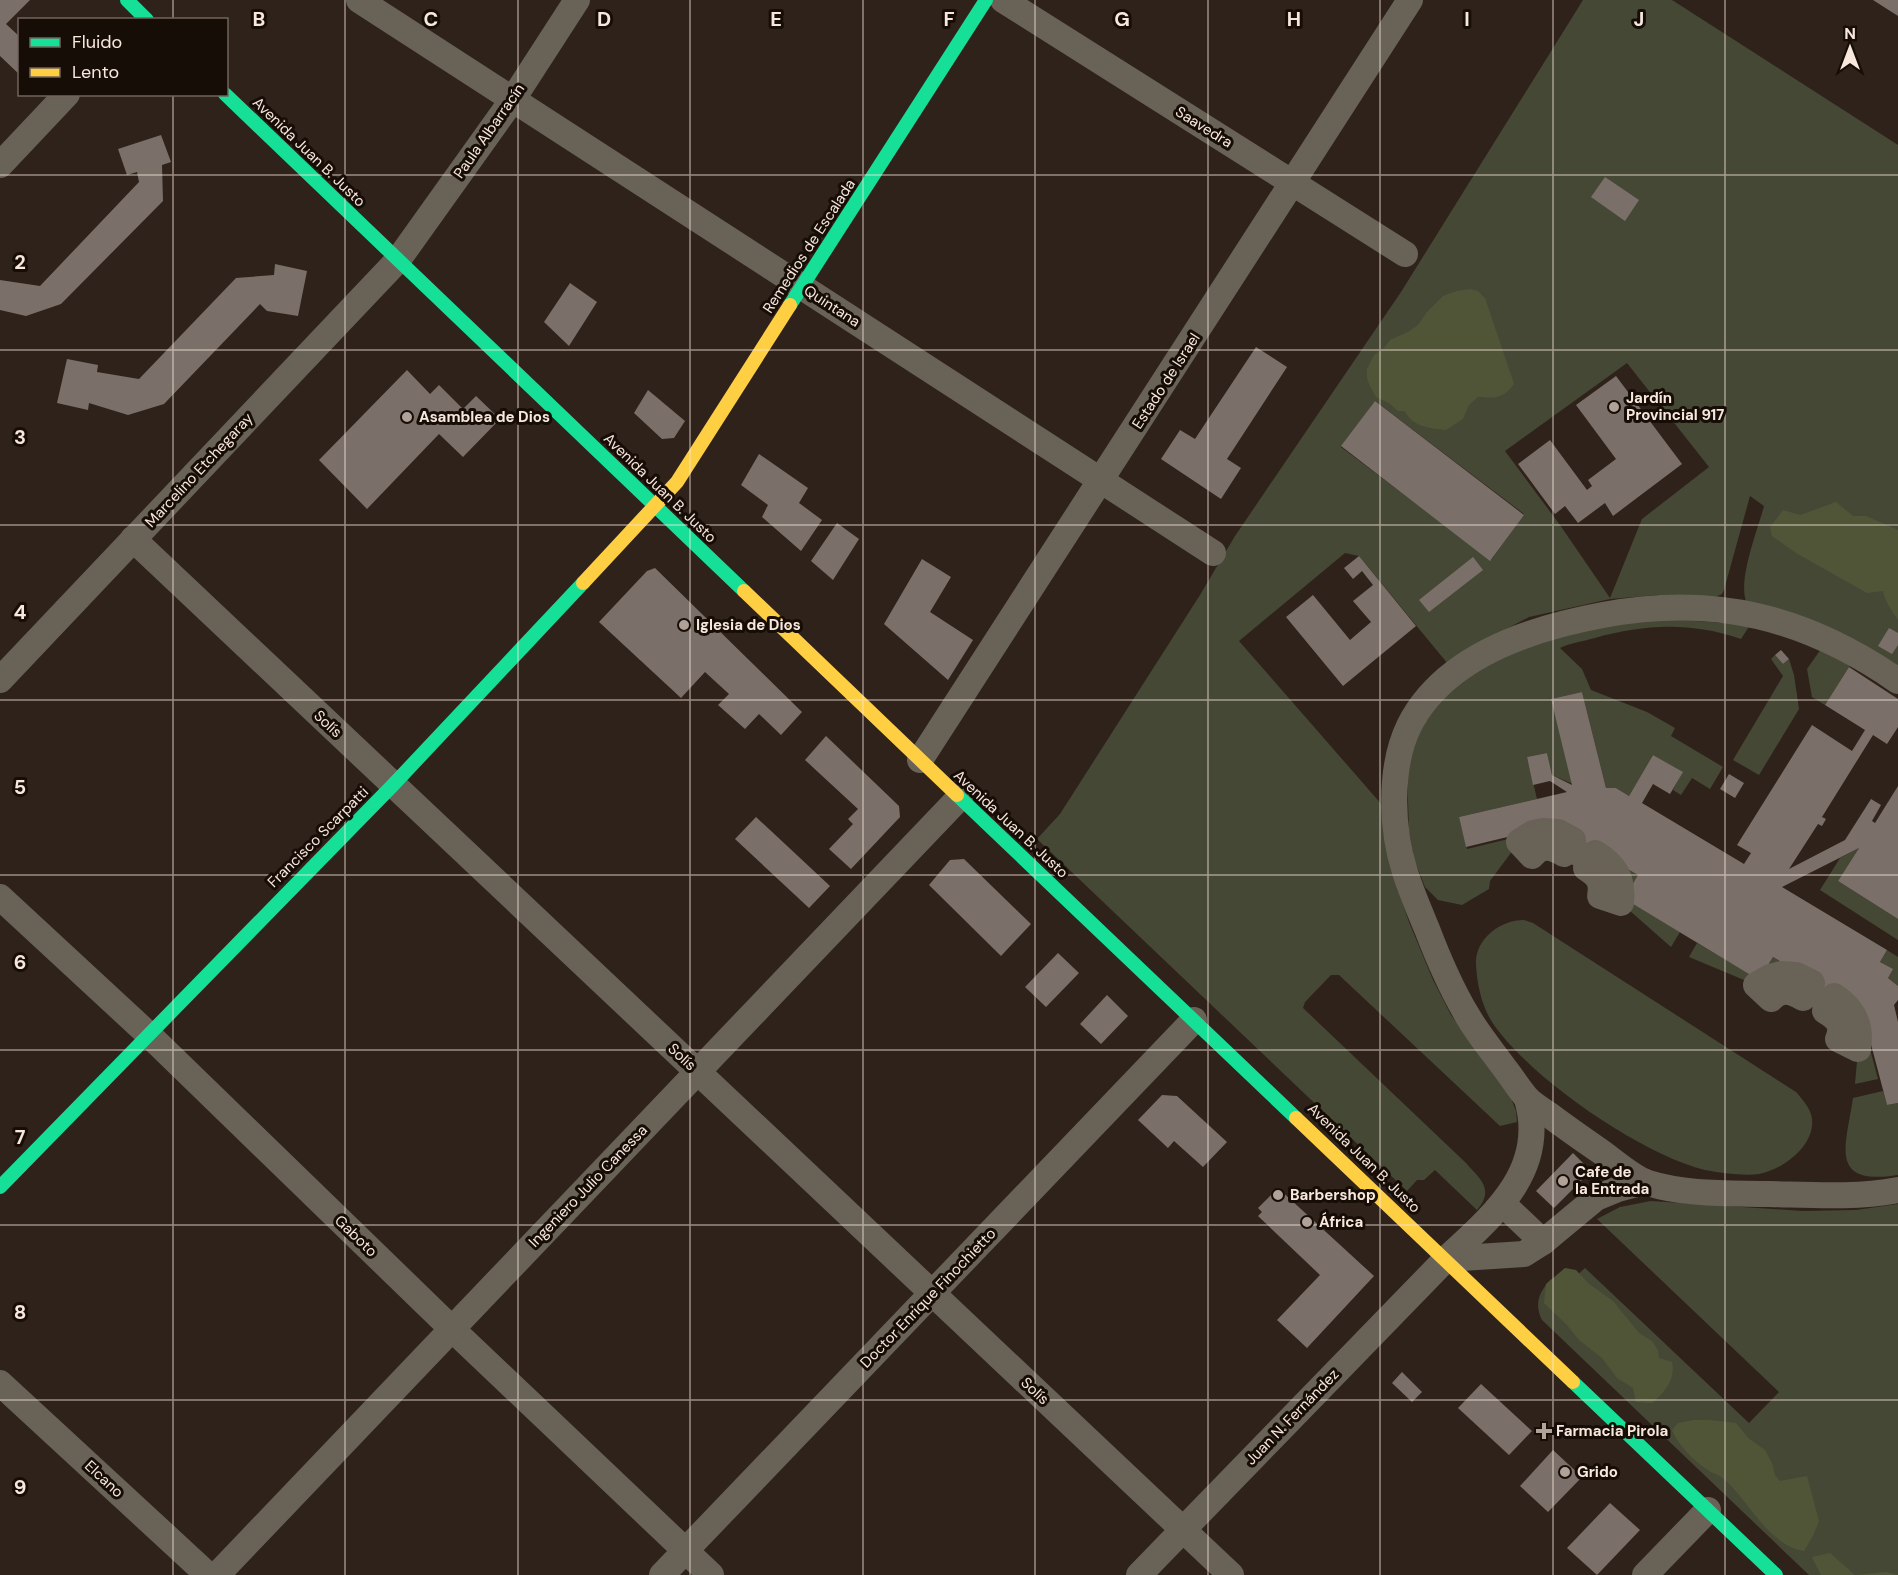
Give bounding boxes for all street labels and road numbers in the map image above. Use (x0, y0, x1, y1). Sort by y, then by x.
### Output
street label: Paula Albarracín (449, 80, 529, 182)
street label: Avenida Juan B. Justo (248, 93, 370, 211)
street label: Saavedra (1172, 102, 1236, 152)
street label: Remedios de Escalada (758, 175, 860, 317)
street label: Quintana (800, 280, 864, 332)
street label: Estado de Israel (1128, 329, 1204, 433)
street label: Marcelino Etchegaray (141, 408, 258, 532)
street label: Avenida Juan B. Justo (599, 429, 721, 547)
street label: Solís (310, 706, 346, 742)
street label: Avenida Juan B. Justo (949, 766, 1073, 882)
street label: Francisco Scarpatti (263, 782, 373, 892)
street label: Solís (664, 1039, 700, 1075)
street label: Avenida Juan B. Justo (1303, 1099, 1425, 1217)
street label: Ingeniero Julio Canessa (524, 1121, 652, 1251)
street label: Gaboto (330, 1211, 382, 1261)
street label: Doctor Enrique Finochietto (856, 1224, 1000, 1372)
street label: Juan N. Fernández (1241, 1365, 1343, 1469)
street label: Solís (1017, 1373, 1053, 1409)
street label: Elcano (80, 1456, 128, 1502)

